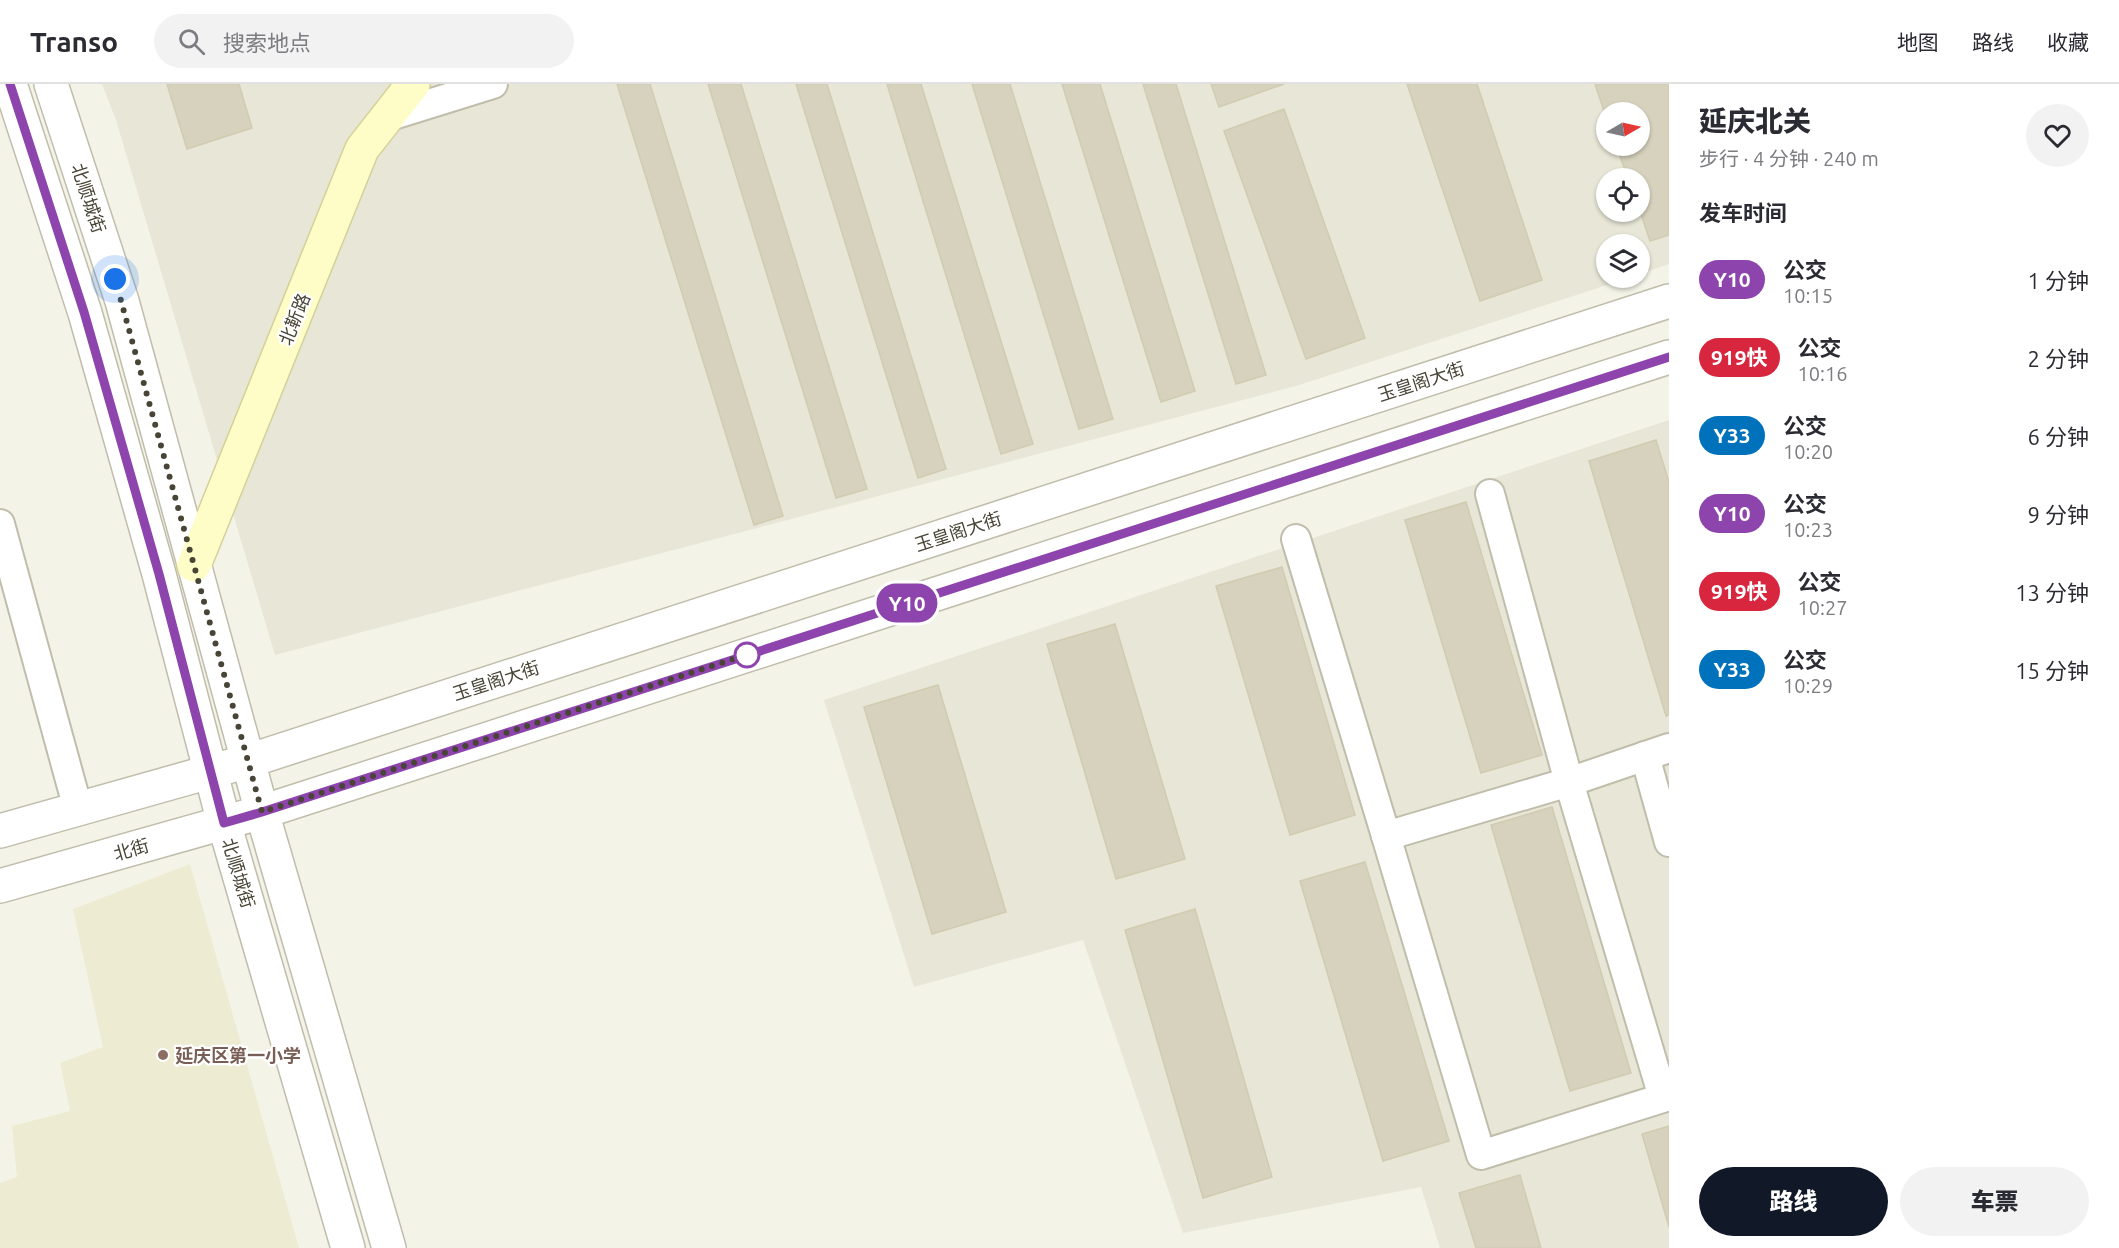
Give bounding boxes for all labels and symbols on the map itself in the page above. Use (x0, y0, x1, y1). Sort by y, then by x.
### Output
north arrow (1596, 102, 1650, 156)
street label: 北顺城街 (68, 161, 110, 235)
your location (100, 264, 130, 294)
street label: 北靳路 (275, 290, 313, 348)
street label: 玉皇阁大街 (1375, 358, 1467, 404)
street label: 玉皇阁大街 (912, 508, 1004, 554)
line badge: Y10 (872, 584, 942, 622)
unlabelled marker (734, 642, 760, 668)
street label: 玉皇阁大街 (450, 657, 542, 703)
street label: 北街 (111, 834, 151, 864)
street label: 北顺城街 (219, 836, 259, 910)
place label: 延庆区第一小学 (175, 1045, 301, 1065)
marker: 延庆区第一小学 (156, 1048, 170, 1062)

